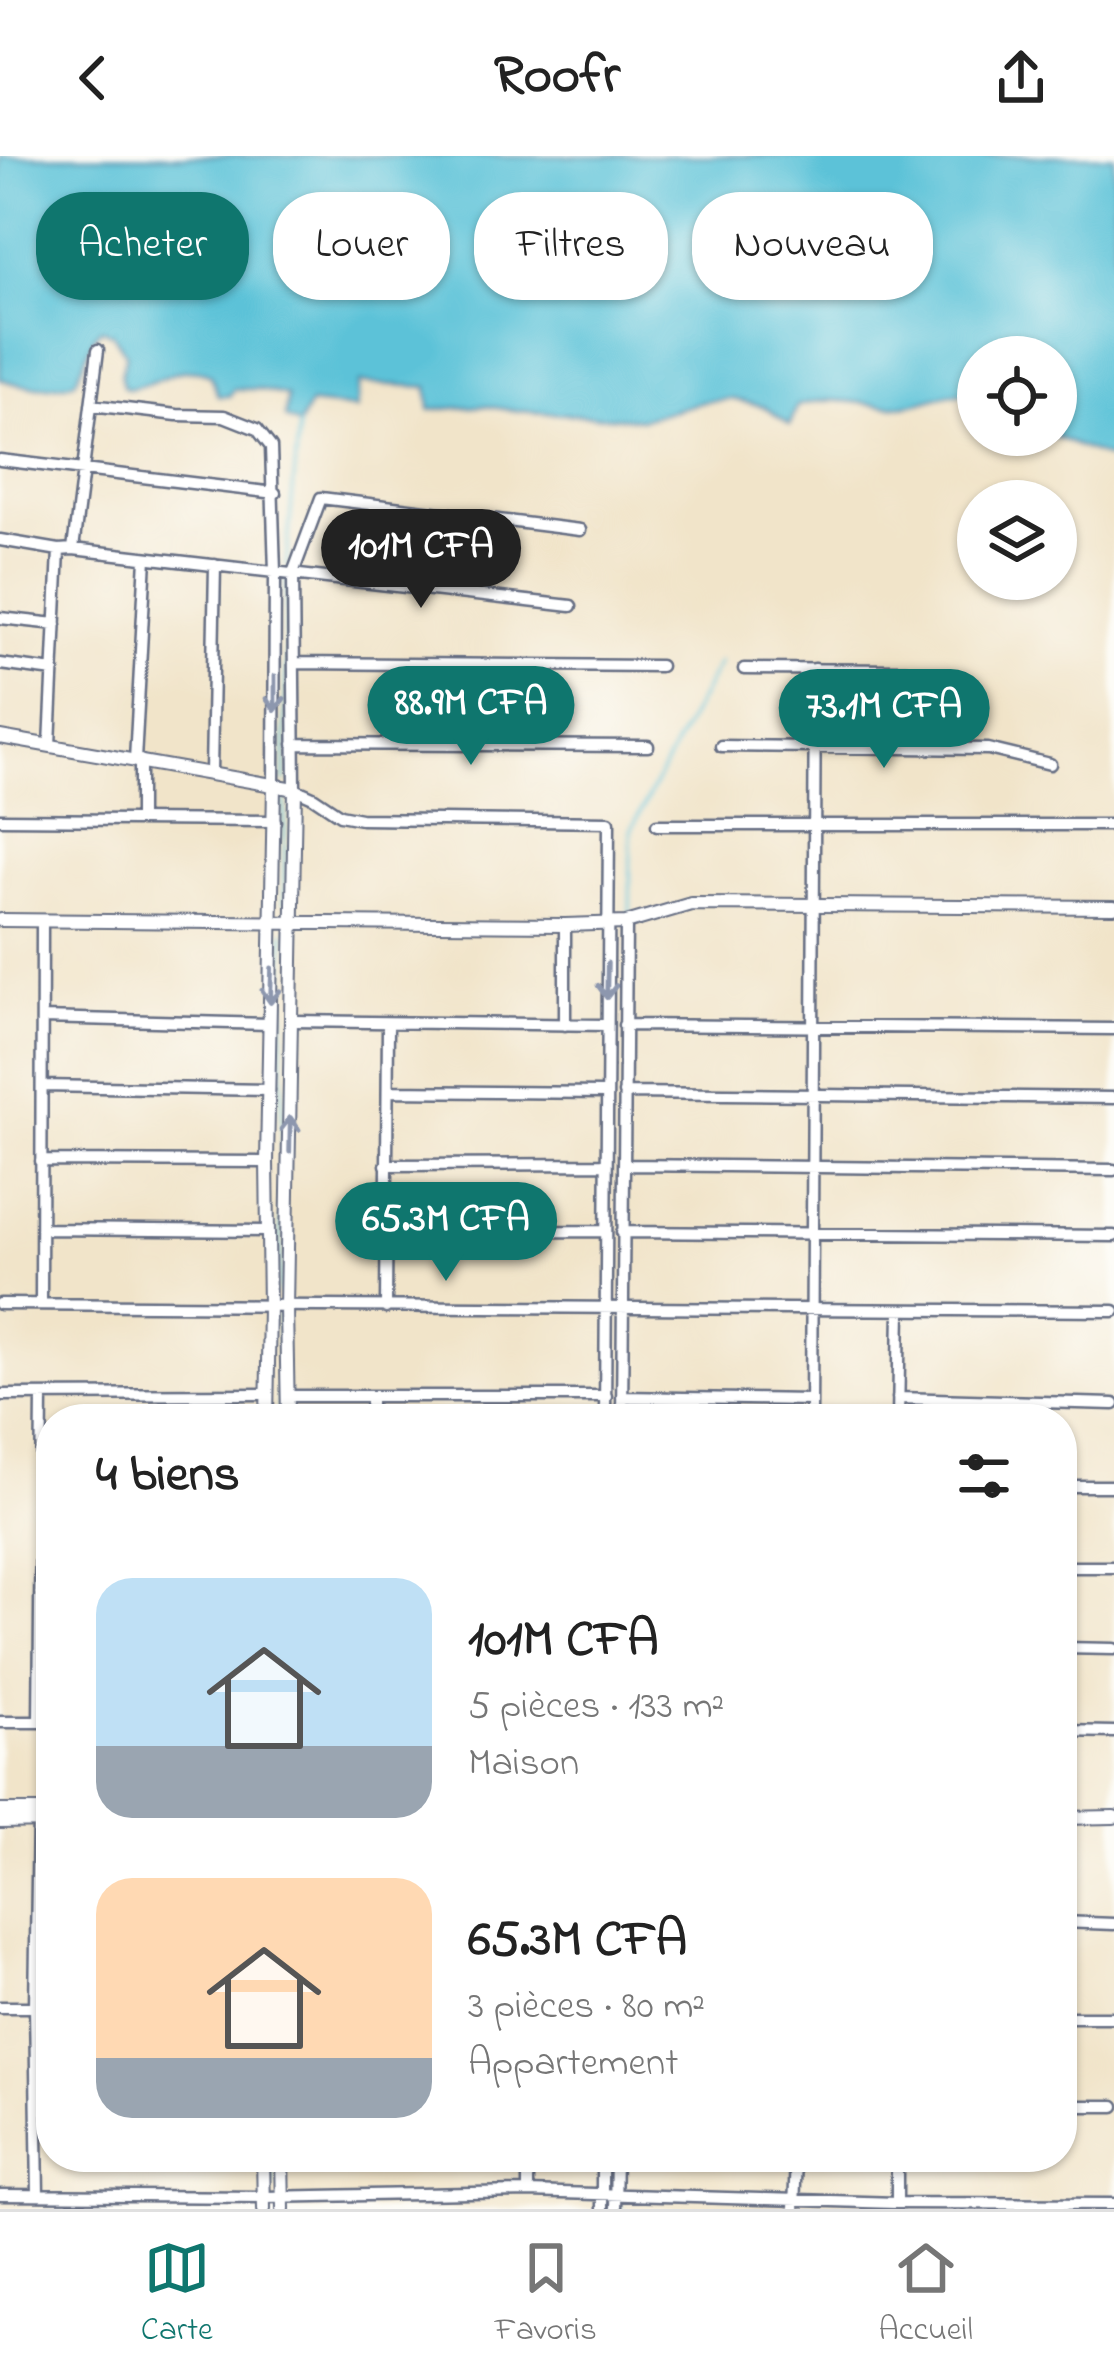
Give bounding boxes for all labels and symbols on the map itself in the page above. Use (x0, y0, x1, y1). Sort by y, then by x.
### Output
pin: 101M CFA (297, 509, 545, 611)
pin: 88.9M CFA (334, 666, 608, 768)
pin: 73.1M CFA (747, 669, 1021, 771)
one-way arrow (263, 674, 286, 713)
one-way arrow (596, 961, 619, 1000)
one-way arrow (259, 966, 282, 1005)
one-way arrow (278, 1115, 301, 1154)
pin: 65.3M CFA (309, 1182, 583, 1284)

